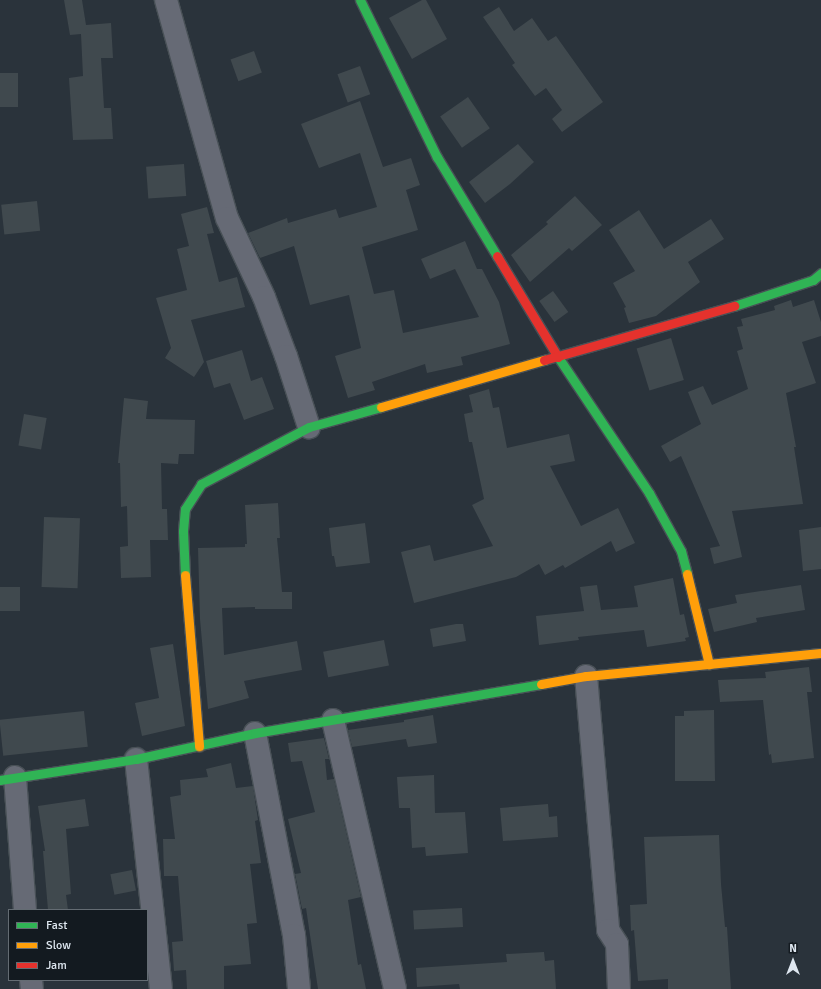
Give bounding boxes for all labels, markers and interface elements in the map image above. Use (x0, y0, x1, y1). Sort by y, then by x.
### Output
legend (8, 909, 148, 981)
text: Fast (46, 918, 67, 933)
text: Slow (46, 938, 71, 953)
north arrow (773, 941, 813, 981)
text: N (789, 942, 797, 955)
text: Jam (46, 958, 67, 973)

